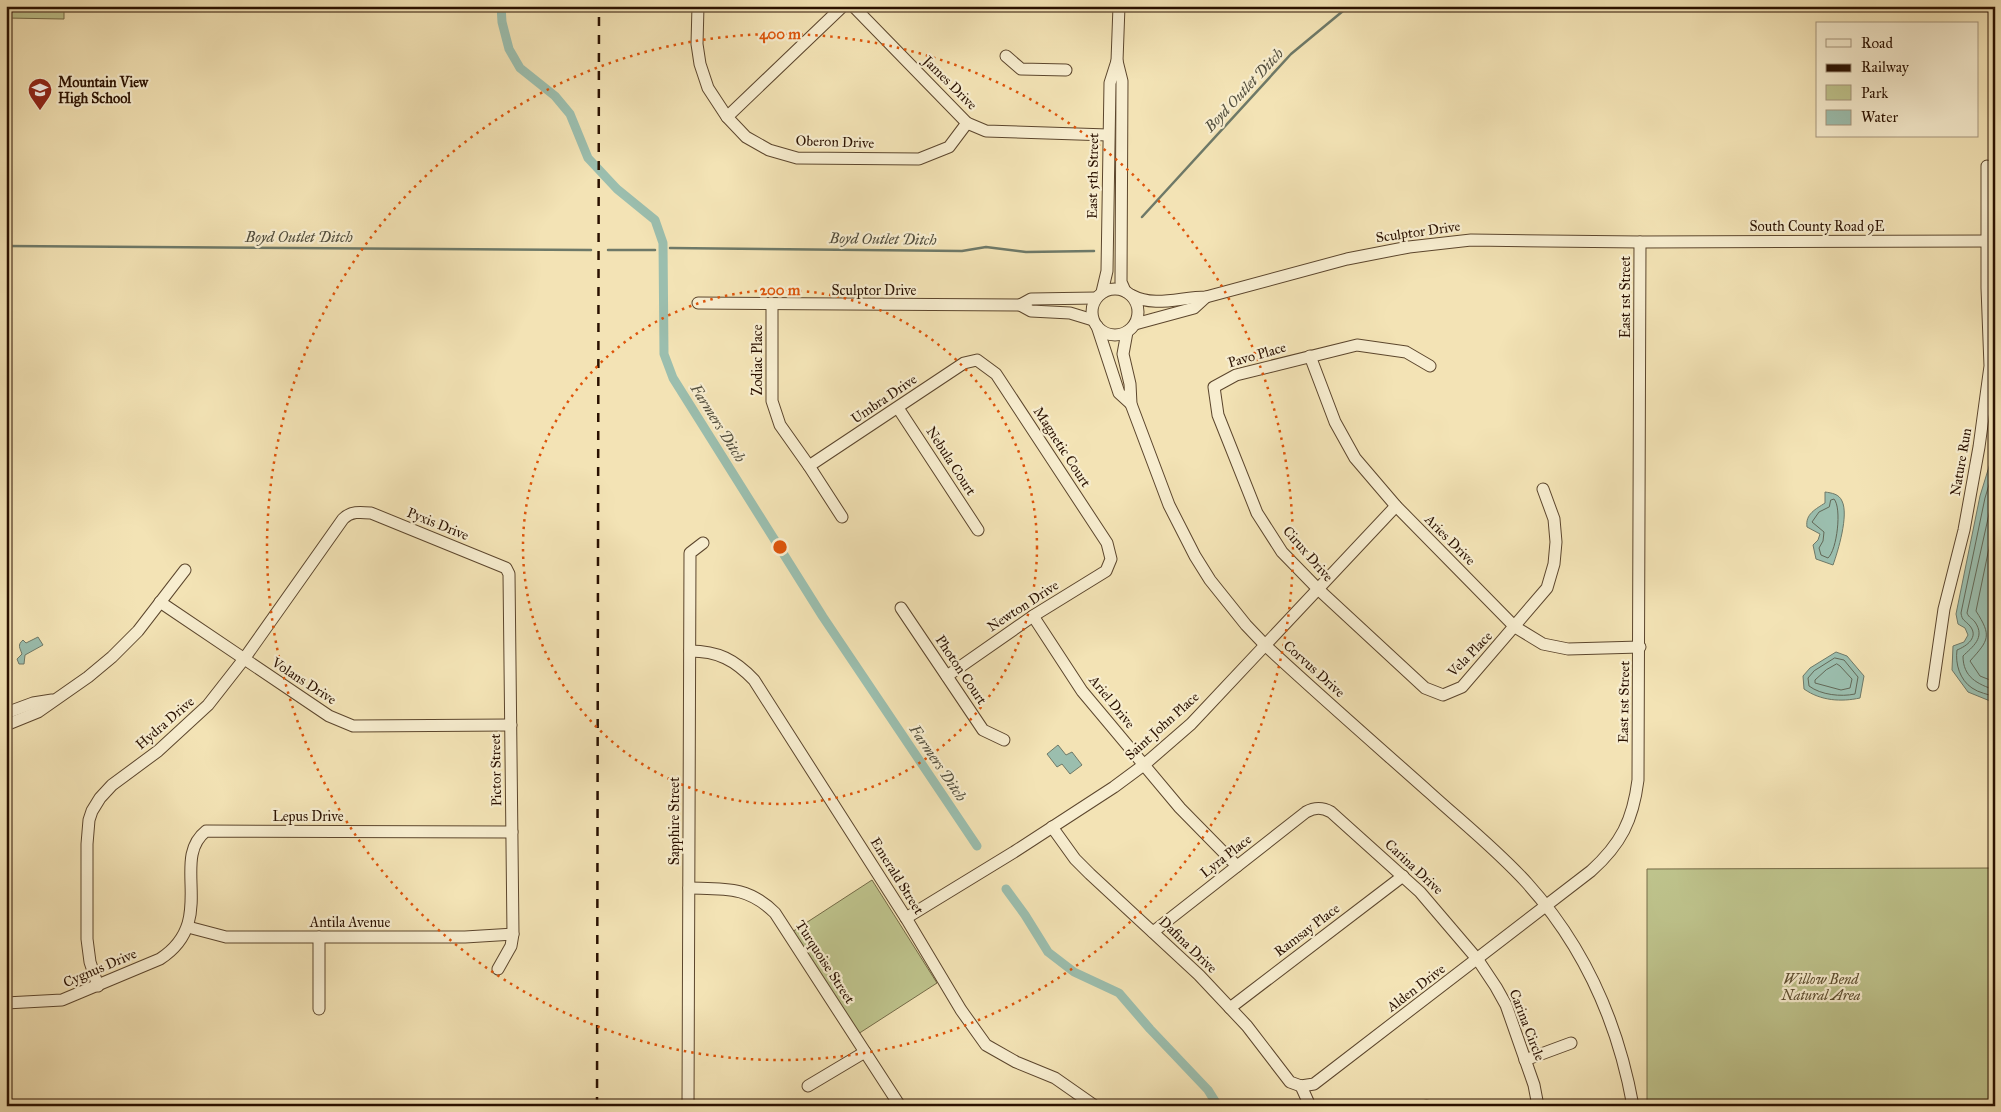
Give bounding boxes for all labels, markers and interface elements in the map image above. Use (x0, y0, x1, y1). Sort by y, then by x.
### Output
legend (1816, 22, 1978, 138)
text: 400 m (759, 25, 801, 44)
text: Road (1861, 34, 1893, 52)
water label: Boyd Outlet Ditch (1200, 44, 1288, 136)
street label: James Drive (917, 51, 981, 114)
text: Railway (1861, 58, 1910, 76)
place label: Mountain View High School (58, 74, 149, 108)
school or university icon: Mountain View High School (27, 77, 53, 111)
text: Park (1861, 84, 1888, 102)
text: Water (1861, 108, 1898, 126)
street label: Oberon Drive (795, 132, 875, 152)
street label: East 5th Street (1084, 133, 1102, 219)
street label: Sculptor Drive (1375, 218, 1461, 246)
street label: South County Road 9E (1749, 218, 1885, 235)
water label: Boyd Outlet Ditch (244, 228, 353, 246)
water label: Boyd Outlet Ditch (828, 229, 938, 249)
street label: East 1st Street (1617, 256, 1634, 338)
text: 200 m (760, 281, 801, 299)
street label: Sculptor Drive (832, 282, 917, 299)
street label: Zodiac Place (749, 324, 766, 396)
street label: Pavo Place (1226, 339, 1288, 371)
street label: Umbra Drive (848, 371, 920, 427)
water label: Farmers Ditch (686, 380, 750, 466)
street label: Magnetic Court (1030, 404, 1094, 490)
street label: Nebula Court (922, 423, 980, 499)
street label: Nature Run (1947, 426, 1975, 497)
street label: Pyxis Drive (405, 504, 472, 544)
street label: Aries Drive (1420, 510, 1479, 569)
street label: Cirux Drive (1279, 523, 1337, 585)
centre of rings (771, 538, 789, 556)
street label: Newton Drive (984, 577, 1062, 635)
street label: Vela Place (1443, 628, 1496, 681)
street label: Photon Court (932, 632, 990, 708)
street label: Corvus Drive (1280, 637, 1348, 701)
street label: Volans Drive (268, 653, 340, 708)
street label: East 1st Street (1615, 661, 1633, 743)
street label: Ariel Drive (1085, 671, 1139, 732)
street label: Saint John Place (1122, 688, 1203, 764)
street label: Hydra Drive (132, 693, 198, 753)
water label: Farmers Ditch (905, 720, 971, 805)
street label: Pictor Street (487, 733, 505, 807)
street label: Sapphire Street (666, 777, 683, 865)
street label: Lepus Drive (272, 808, 344, 825)
street label: Lyra Place (1197, 831, 1255, 881)
street label: Emerald Street (867, 834, 927, 918)
street label: Carina Drive (1381, 836, 1447, 898)
street label: Ramsay Place (1271, 900, 1343, 960)
street label: Dafina Drive (1156, 913, 1221, 977)
street label: Antila Avenue (309, 914, 390, 931)
street label: Turquoise Street (791, 917, 858, 1007)
street label: Cygnus Drive (61, 945, 139, 991)
street label: Alden Drive (1383, 960, 1449, 1016)
park label: Willow Bend Natural Area (1781, 971, 1861, 1004)
street label: Carina Circle (1506, 987, 1548, 1063)

